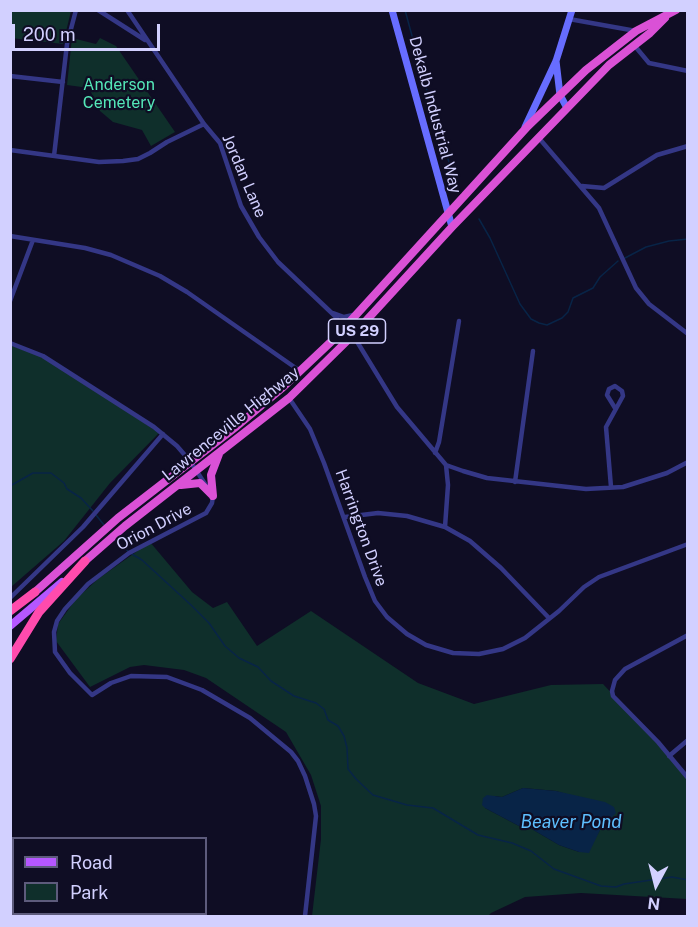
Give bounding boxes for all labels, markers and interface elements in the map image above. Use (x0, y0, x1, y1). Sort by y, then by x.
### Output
scale bar (15, 12, 164, 50)
text: 200 m (23, 24, 76, 45)
street label: Dekalb Industrial Way (405, 34, 465, 196)
park label: Anderson Cemetery (83, 75, 155, 113)
street label: Jordan Lane (218, 131, 270, 221)
road number: US 29 (328, 319, 386, 343)
street label: Lawrenceville Highway (159, 363, 303, 485)
street label: Harrington Drive (331, 467, 391, 589)
street label: Orion Drive (113, 499, 195, 555)
water label: Beaver Pond (520, 811, 622, 833)
legend (12, 837, 207, 915)
text: Road (70, 852, 113, 873)
north arrow (626, 855, 686, 915)
text: Park (70, 882, 108, 903)
text: N (646, 893, 661, 914)

